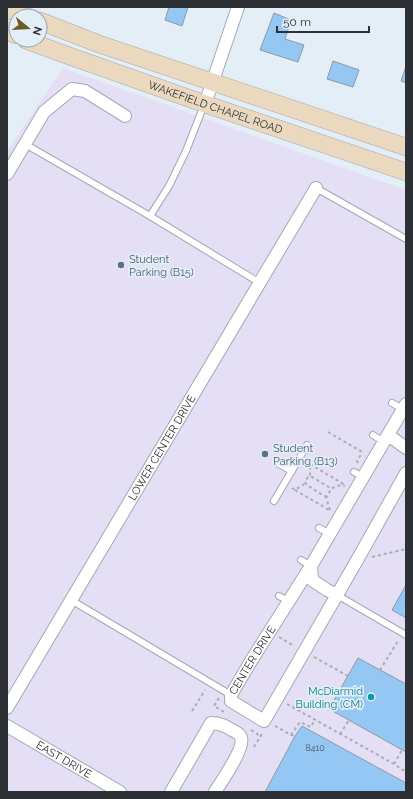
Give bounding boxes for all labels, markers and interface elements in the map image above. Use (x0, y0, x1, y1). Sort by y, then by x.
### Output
north arrow (8, 8, 48, 48)
scale bar (277, 8, 369, 34)
text: 50 m (283, 15, 311, 29)
text: N (30, 25, 45, 37)
street label: WAKEFIELD CHAPEL ROAD (146, 78, 284, 137)
place label: Student Parking (B15) (129, 253, 194, 279)
marker: Student Parking (B15) (116, 260, 126, 270)
street label: LOWER CENTER DRIVE (126, 392, 199, 503)
place label: Student Parking (B13) (273, 442, 338, 468)
marker: Student Parking (B13) (260, 449, 270, 459)
street label: CENTER DRIVE (227, 623, 279, 697)
place label: McDiarmid Building (CM) (296, 685, 363, 711)
marker: McDiarmid Building (CM) (366, 692, 376, 702)
street label: EAST DRIVE (34, 738, 94, 781)
house number: 8410 (305, 743, 325, 753)

